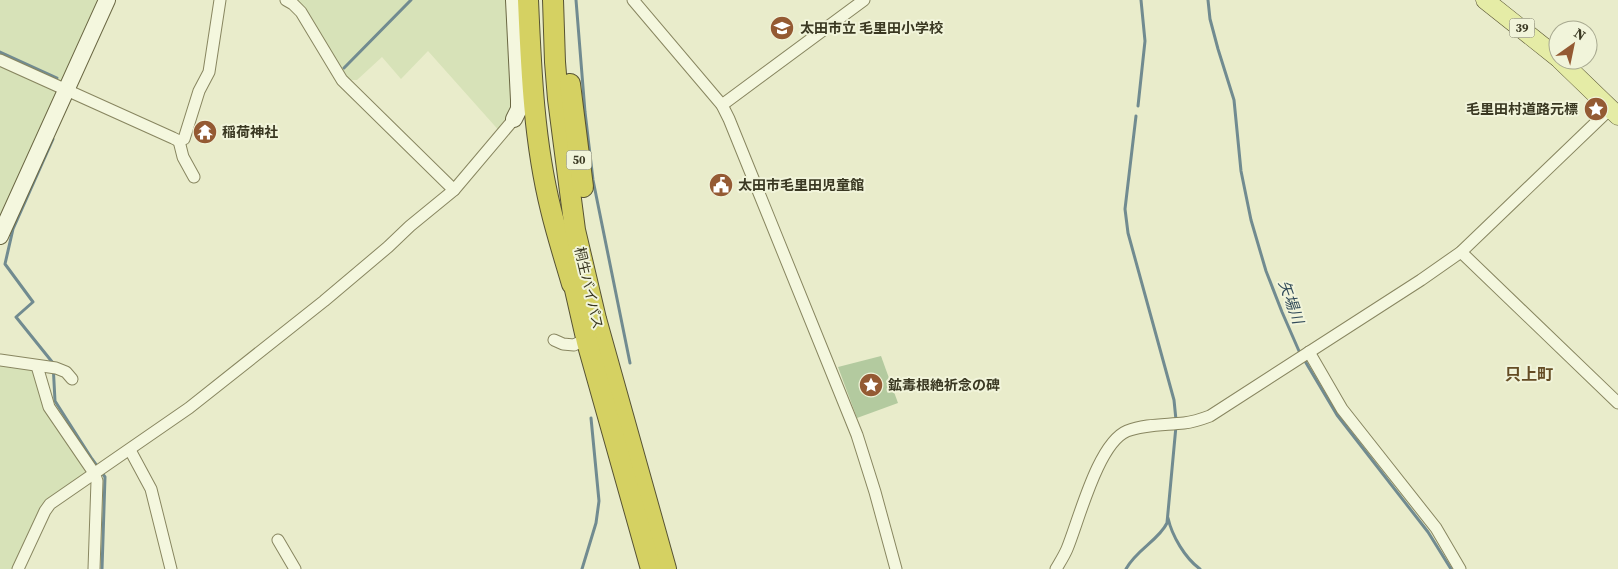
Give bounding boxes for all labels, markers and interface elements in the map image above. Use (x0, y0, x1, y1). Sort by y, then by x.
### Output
school or university icon: 太田市立 毛里田小学校 (769, 15, 795, 41)
place label: 太田市立 毛里田小学校 (800, 18, 943, 38)
road number: 39 (1510, 18, 1534, 38)
north arrow (1548, 20, 1598, 70)
text: N (1570, 23, 1590, 45)
place icon: 毛里田村道路元標 (1583, 96, 1609, 122)
place label: 毛里田村道路元標 (1466, 99, 1578, 119)
temple icon: 稲荷神社 (192, 119, 218, 145)
place label: 稲荷神社 (222, 122, 278, 142)
road number: 50 (566, 150, 592, 170)
public building icon: 太田市毛里田児童館 (708, 172, 734, 198)
place label: 太田市毛里田児童館 (738, 175, 864, 195)
street label: 桐生バイパス (570, 245, 608, 331)
water label: 矢場川 (1274, 277, 1310, 328)
district label: 只上町 (1505, 363, 1553, 385)
place icon: 鉱毒根絶祈念の碑 (858, 372, 884, 398)
place label: 鉱毒根絶祈念の碑 (888, 375, 1000, 395)

